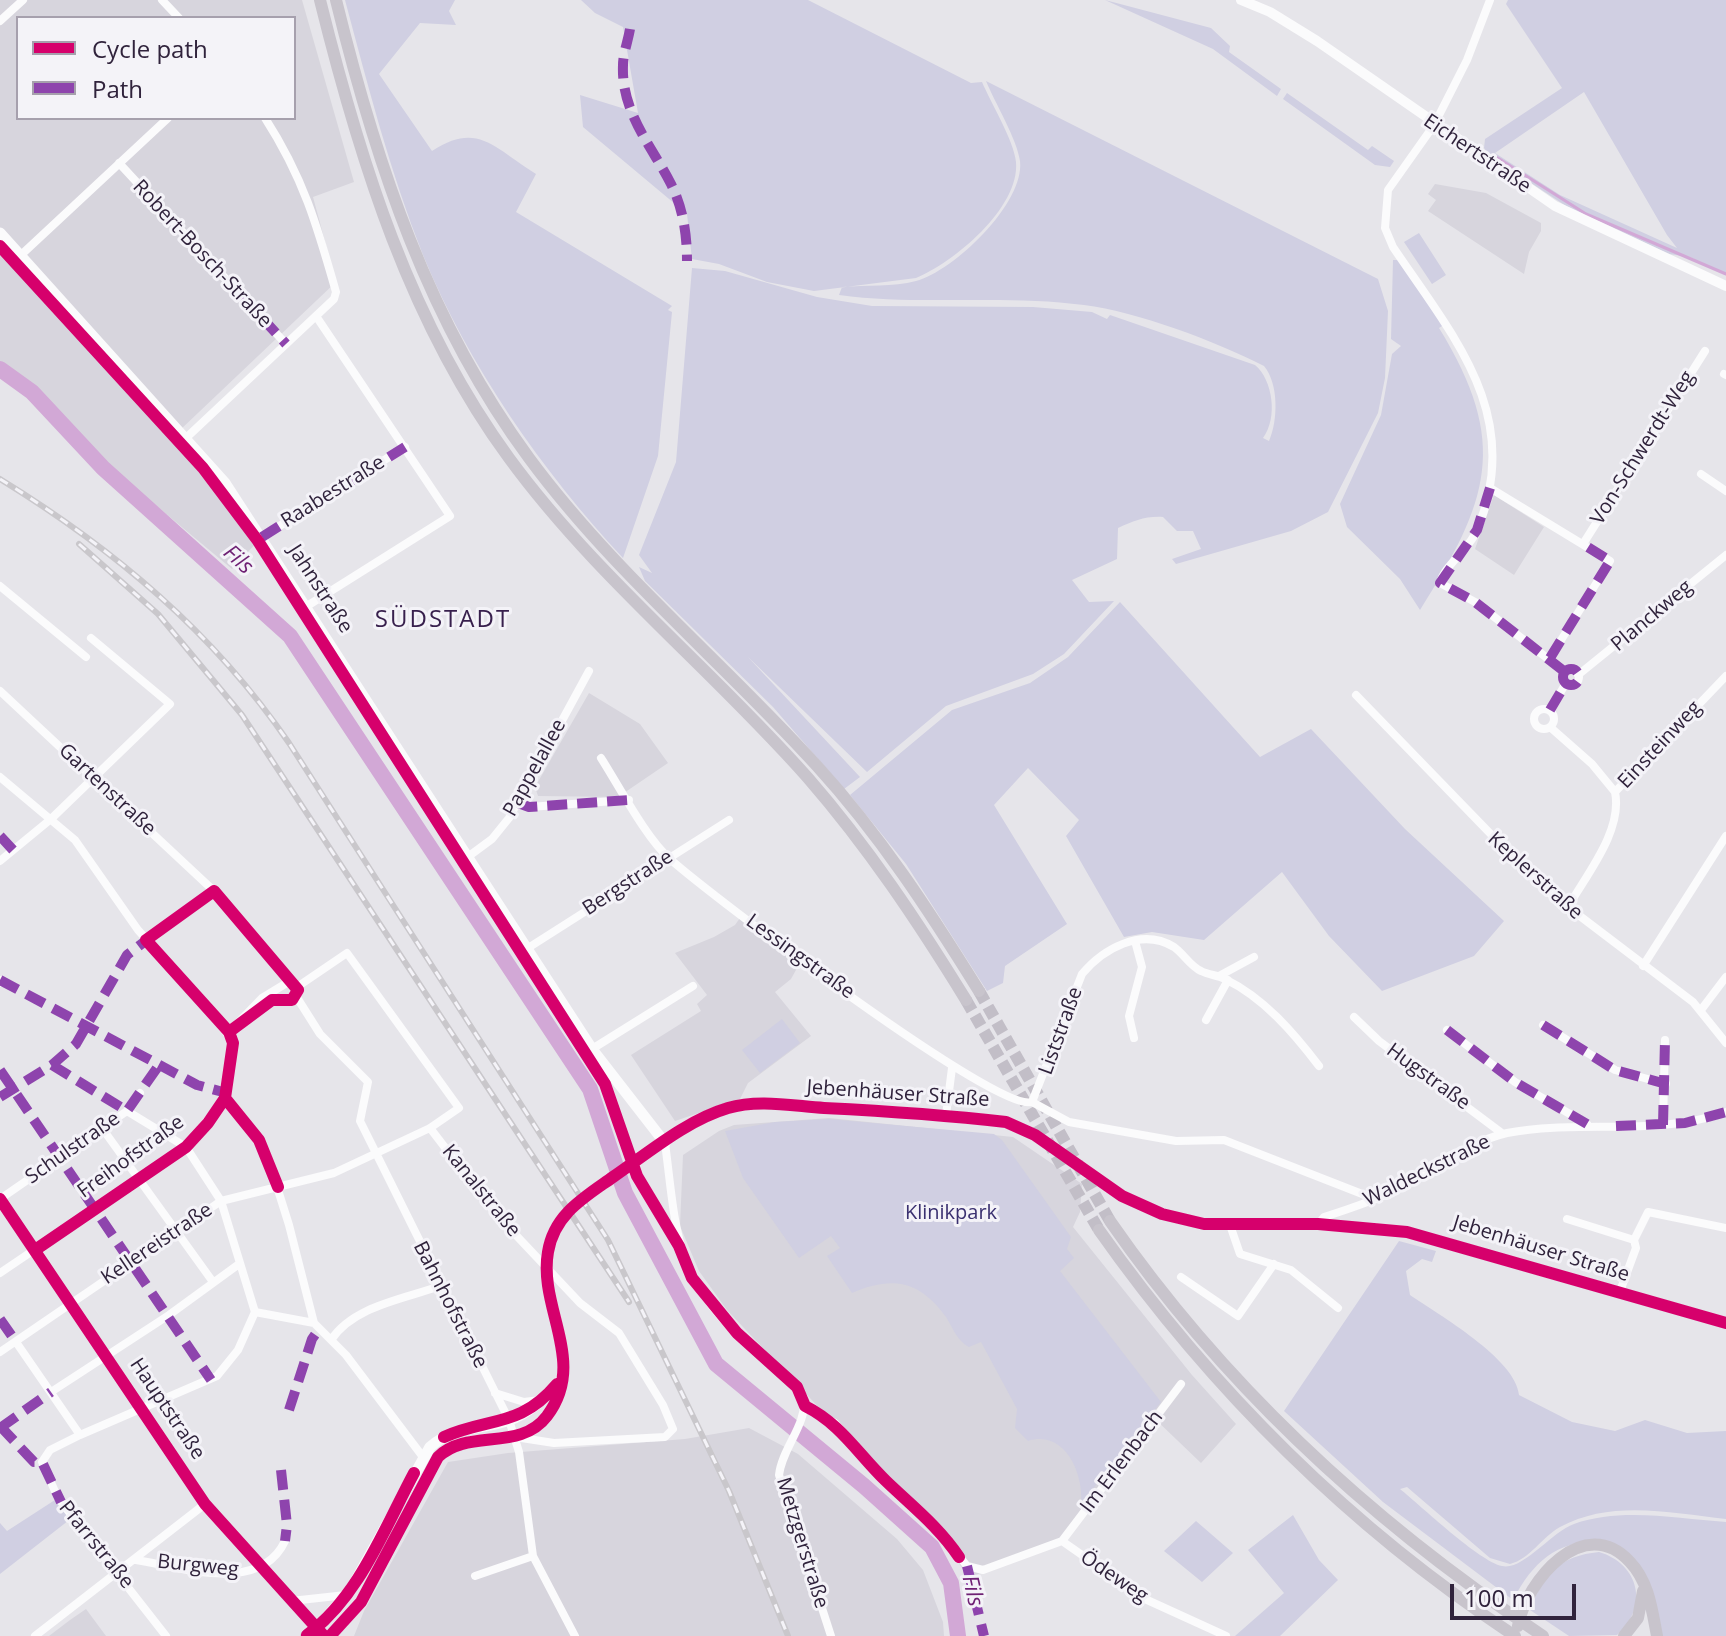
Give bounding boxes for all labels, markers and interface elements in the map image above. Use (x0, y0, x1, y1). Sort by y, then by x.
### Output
legend (16, 16, 296, 120)
text: Cycle path (92, 32, 208, 65)
text: Path (92, 72, 143, 105)
street label: Eichertstraße (1419, 109, 1535, 199)
street label: Robert-Bosch-Straße (127, 175, 277, 333)
street label: Von-Schwerdt-Weg (1586, 367, 1700, 529)
street label: Raabestraße (277, 451, 389, 533)
water label: Fils (218, 540, 258, 580)
street label: Jahnstraße (283, 540, 357, 638)
street label: Planckweg (1607, 575, 1697, 657)
district label: SÜDSTADT (375, 606, 511, 634)
street label: Einsteinweg (1613, 696, 1707, 794)
street label: Pappelallee (498, 715, 572, 821)
street label: Gartenstraße (53, 739, 161, 841)
street label: Keplerstraße (1482, 827, 1588, 925)
street label: Bergstraße (578, 845, 678, 921)
street label: Lessingstraße (741, 910, 859, 1004)
street label: Liststraße (1034, 984, 1088, 1078)
street label: Hugstraße (1382, 1039, 1474, 1115)
street label: Jebenhäuser Straße (806, 1076, 990, 1112)
street label: Schulstraße (21, 1107, 125, 1189)
street label: Freihofstraße (73, 1110, 189, 1204)
street label: Waldeckstraße (1360, 1130, 1494, 1212)
street label: Kanalstraße (437, 1140, 525, 1242)
street label: Kellereistraße (97, 1198, 217, 1290)
park label: Klinikpark (905, 1201, 997, 1225)
street label: Jebenhäuser Straße (1450, 1211, 1632, 1287)
street label: Bahnhofstraße (408, 1238, 492, 1372)
street label: Hauptstraße (124, 1354, 210, 1464)
street label: Im Erlenbach (1076, 1406, 1168, 1518)
street label: Metzgerstraße (771, 1475, 833, 1611)
street label: Pfarrstraße (53, 1496, 139, 1594)
street label: Ödeweg (1076, 1546, 1152, 1608)
street label: Burgweg (156, 1550, 240, 1582)
scale bar (1454, 1568, 1580, 1618)
water label: Fils (956, 1573, 988, 1609)
text: 100 m (1464, 1581, 1534, 1614)

